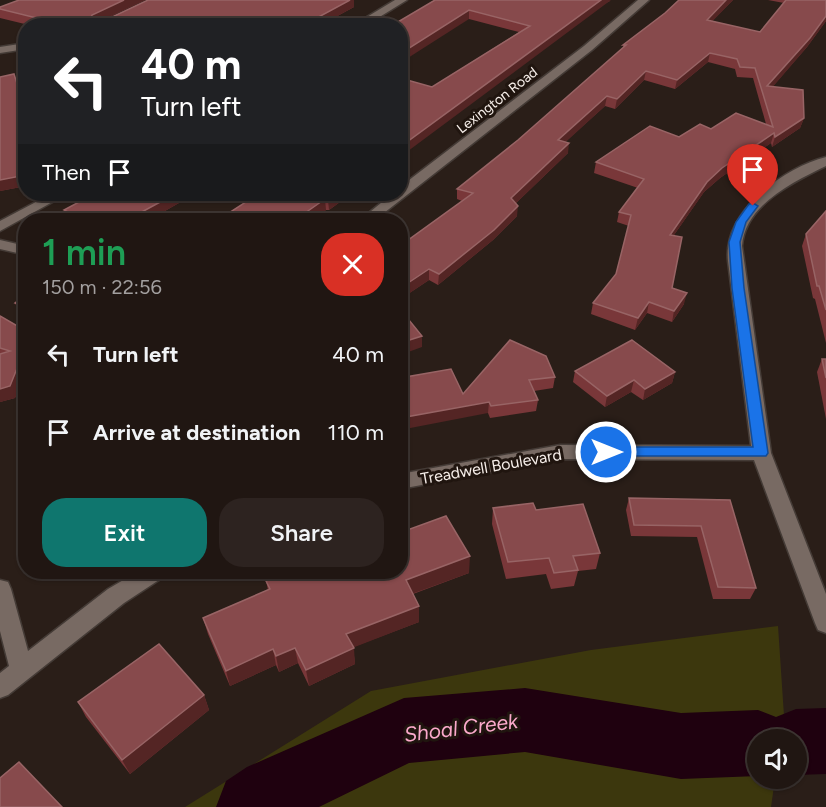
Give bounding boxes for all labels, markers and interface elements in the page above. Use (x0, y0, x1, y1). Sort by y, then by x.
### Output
text: 40 m (141, 39, 241, 90)
icon: left (42, 42, 120, 120)
street label: Lexington Road (454, 64, 541, 137)
text: Turn left (141, 90, 241, 123)
pin (727, 144, 778, 206)
icon: arrive (736, 153, 769, 186)
icon: arrive (103, 156, 136, 189)
text: Then (42, 159, 91, 186)
text: 1 min (42, 231, 126, 274)
button: close (321, 233, 384, 296)
text: 150 m · 22:56 (42, 275, 162, 299)
icon: left (42, 338, 75, 371)
text: Turn left (93, 341, 179, 368)
text: 40 m (332, 341, 384, 368)
icon: arrive (42, 416, 75, 449)
text: Arrive at destination (93, 419, 301, 446)
text: 110 m (328, 419, 384, 446)
position arrow (574, 420, 638, 484)
street label: Treadwell Boulevard (419, 445, 563, 488)
button: Exit (42, 498, 207, 567)
button: Share (219, 498, 384, 567)
water label: Shoal Creek (403, 708, 520, 747)
map controls (747, 729, 807, 789)
button: sound (747, 729, 807, 789)

